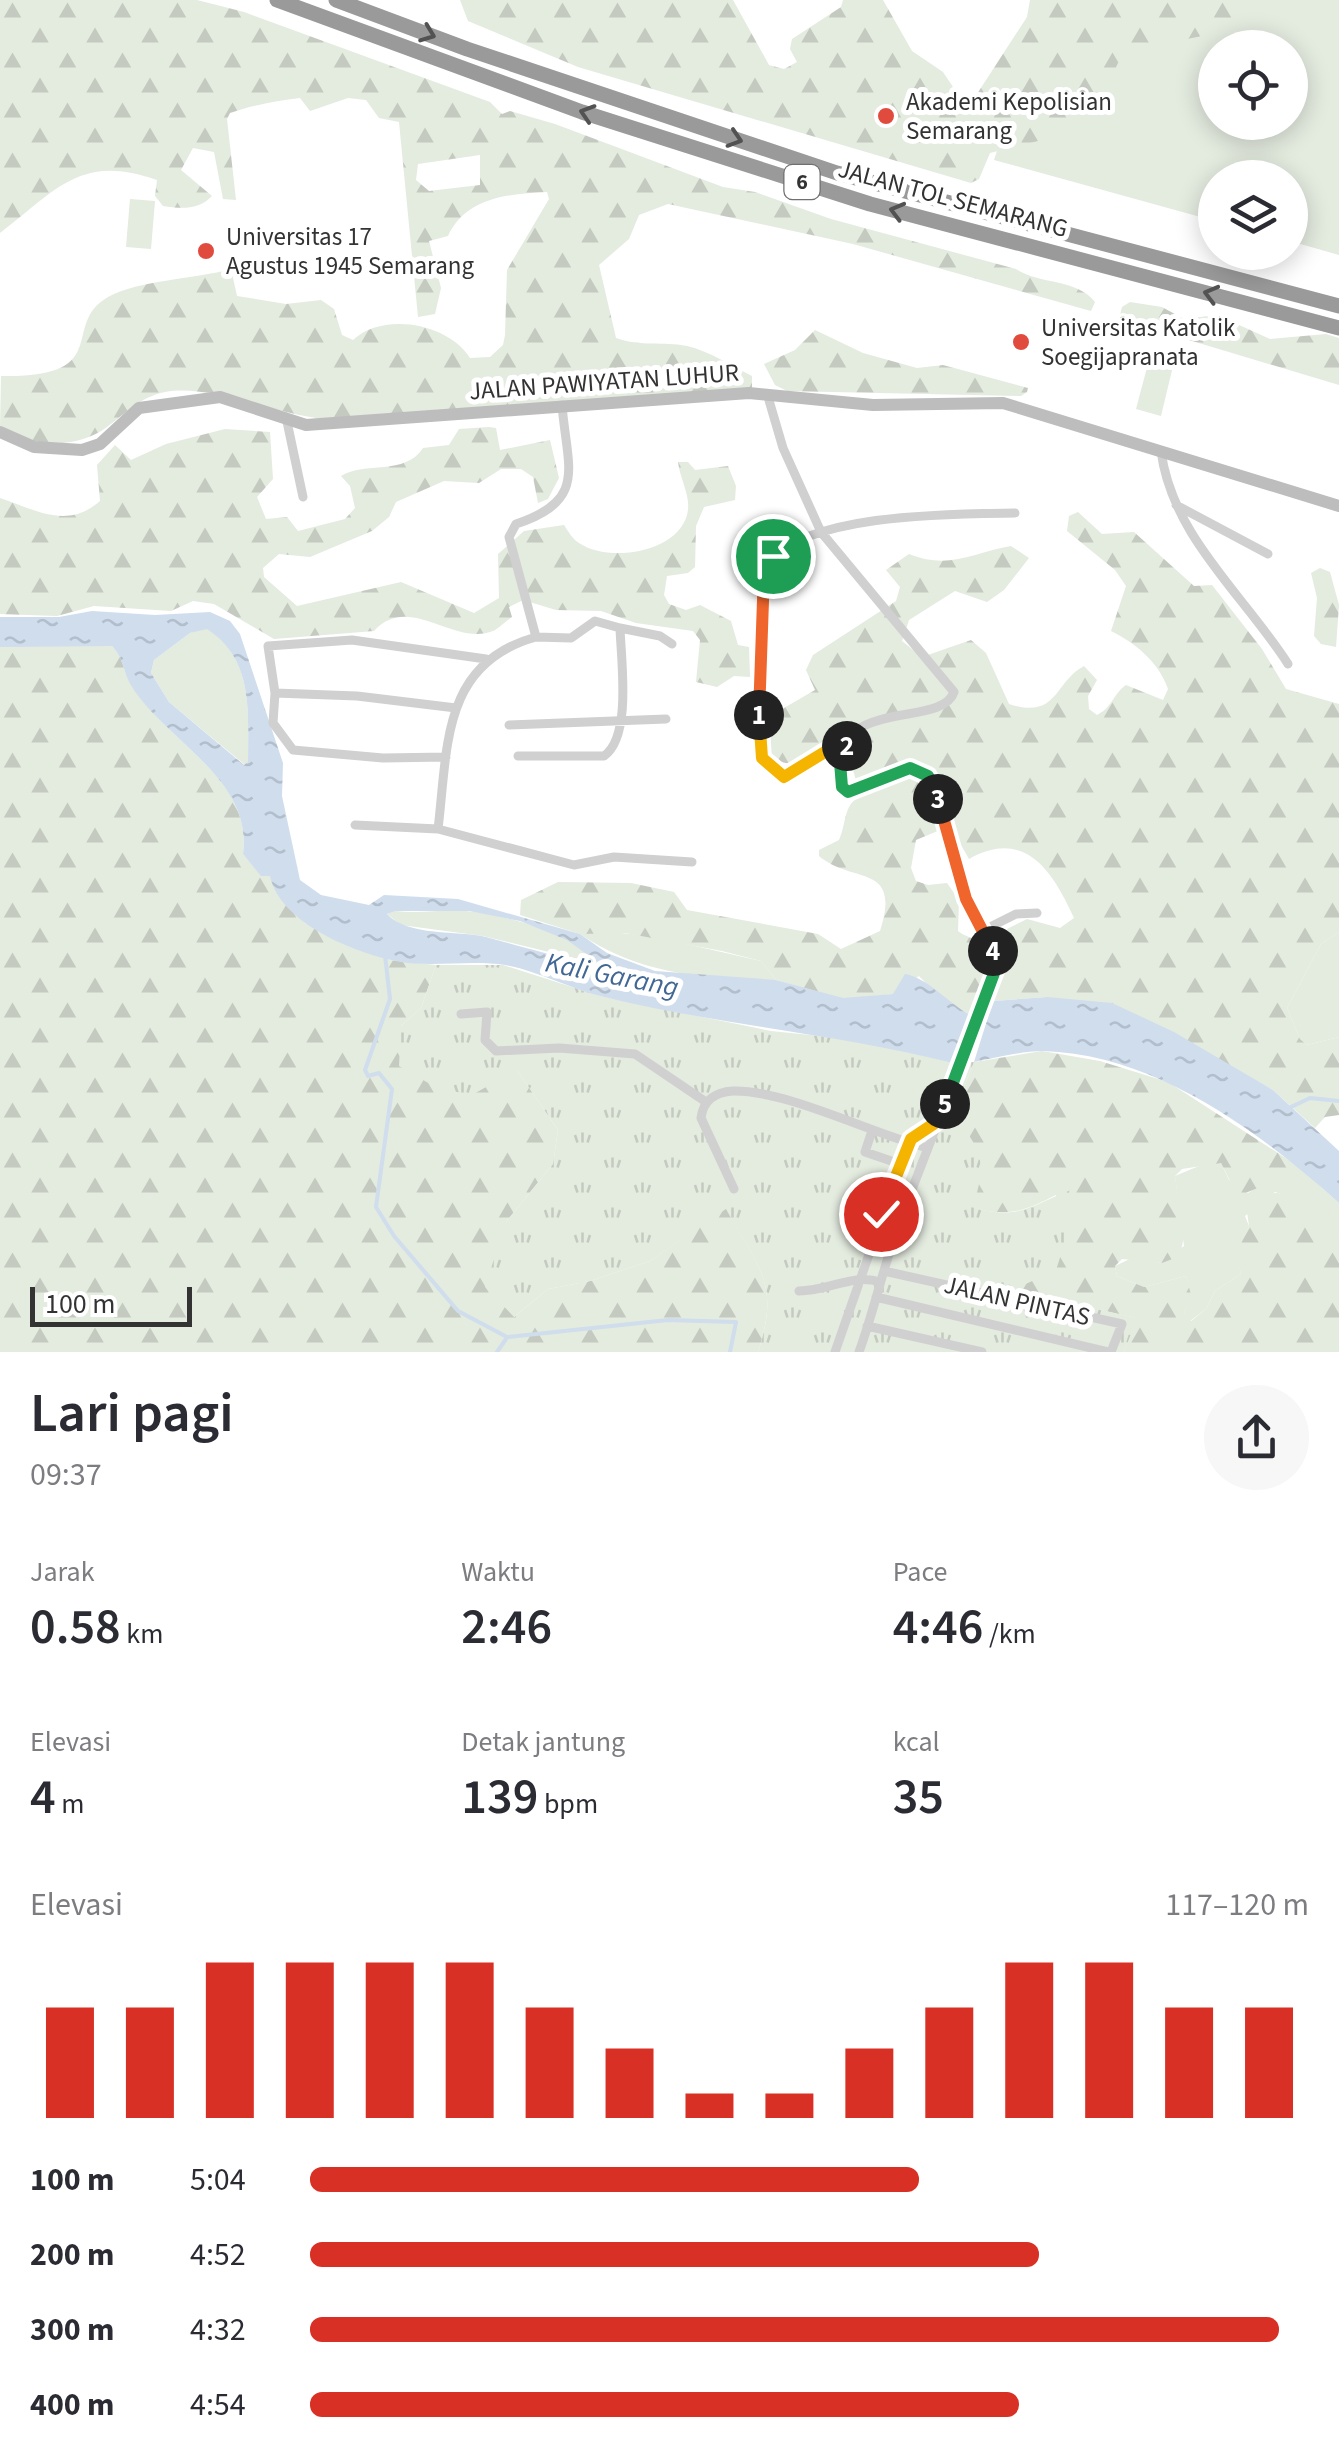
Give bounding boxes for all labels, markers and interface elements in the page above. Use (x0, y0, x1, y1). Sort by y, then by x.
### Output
one-way arrow (418, 22, 435, 43)
map controls (1198, 30, 1308, 270)
button: locate (1198, 30, 1308, 140)
place label: Akademi Kepolisian Semarang (906, 84, 1112, 149)
one-way arrow (579, 105, 596, 125)
marker: Akademi Kepolisian Semarang (875, 105, 897, 127)
one-way arrow (726, 127, 743, 147)
street label: JALAN TOL SEMARANG (834, 151, 1072, 247)
button: layers (1198, 160, 1308, 270)
road number: 6 (784, 165, 820, 199)
one-way arrow (889, 201, 906, 222)
place label: Universitas 17 Agustus 1945 Semarang (226, 219, 474, 284)
marker: Universitas 17 Agustus 1945 Semarang (195, 240, 217, 262)
one-way arrow (1203, 285, 1220, 306)
place label: Universitas Katolik Soegijapranata (1041, 310, 1236, 375)
marker: Universitas Katolik Soegijapranata (1010, 331, 1032, 353)
street label: JALAN PAWIYATAN LUHUR (468, 355, 740, 409)
pin (731, 514, 816, 599)
icon: arrive (746, 529, 801, 584)
pin: 1 (734, 690, 784, 740)
text: 1 (752, 695, 766, 735)
pin: 2 (822, 721, 872, 771)
text: 2 (840, 726, 854, 766)
pin: 3 (913, 774, 963, 824)
text: 3 (931, 779, 945, 819)
pin: 4 (968, 926, 1018, 976)
text: 4 (986, 931, 1000, 971)
water label: Kali Garang (542, 943, 682, 1007)
pin: 5 (920, 1079, 970, 1129)
text: 5 (938, 1084, 952, 1124)
pin (839, 1172, 924, 1257)
icon: check (854, 1187, 909, 1242)
street label: JALAN PINTAS (940, 1267, 1094, 1335)
scale bar (30, 1282, 192, 1326)
text: 100 m (45, 1284, 116, 1324)
text: Lari pagi (30, 1375, 234, 1453)
button: share (1204, 1385, 1309, 1490)
text: 09:37 (30, 1452, 102, 1498)
text: Jarak (30, 1552, 95, 1592)
text: Waktu (461, 1552, 535, 1592)
text: Pace (893, 1552, 948, 1592)
text: 0.58 (30, 1592, 121, 1663)
text: 2:46 (461, 1592, 552, 1663)
text: 4:46 (893, 1592, 983, 1663)
text: km (121, 1614, 163, 1654)
text: /km (983, 1614, 1036, 1654)
text: Elevasi (30, 1722, 111, 1762)
text: Detak jantung (461, 1722, 625, 1762)
text: kcal (893, 1722, 940, 1762)
text: 4 (30, 1762, 56, 1833)
text: 139 (461, 1762, 538, 1833)
text: 35 (893, 1762, 944, 1833)
text: m (56, 1784, 84, 1824)
text: bpm (538, 1784, 598, 1824)
text: Elevasi (30, 1882, 123, 1928)
text: 117–120 m (1165, 1882, 1309, 1928)
text: 100 m (30, 2157, 115, 2203)
text: 5:04 (190, 2157, 246, 2203)
text: 200 m (30, 2232, 115, 2278)
text: 4:52 (190, 2232, 246, 2278)
text: 300 m (30, 2307, 115, 2353)
text: 4:32 (190, 2307, 246, 2353)
text: 400 m (30, 2382, 115, 2428)
text: 4:54 (190, 2382, 246, 2428)

